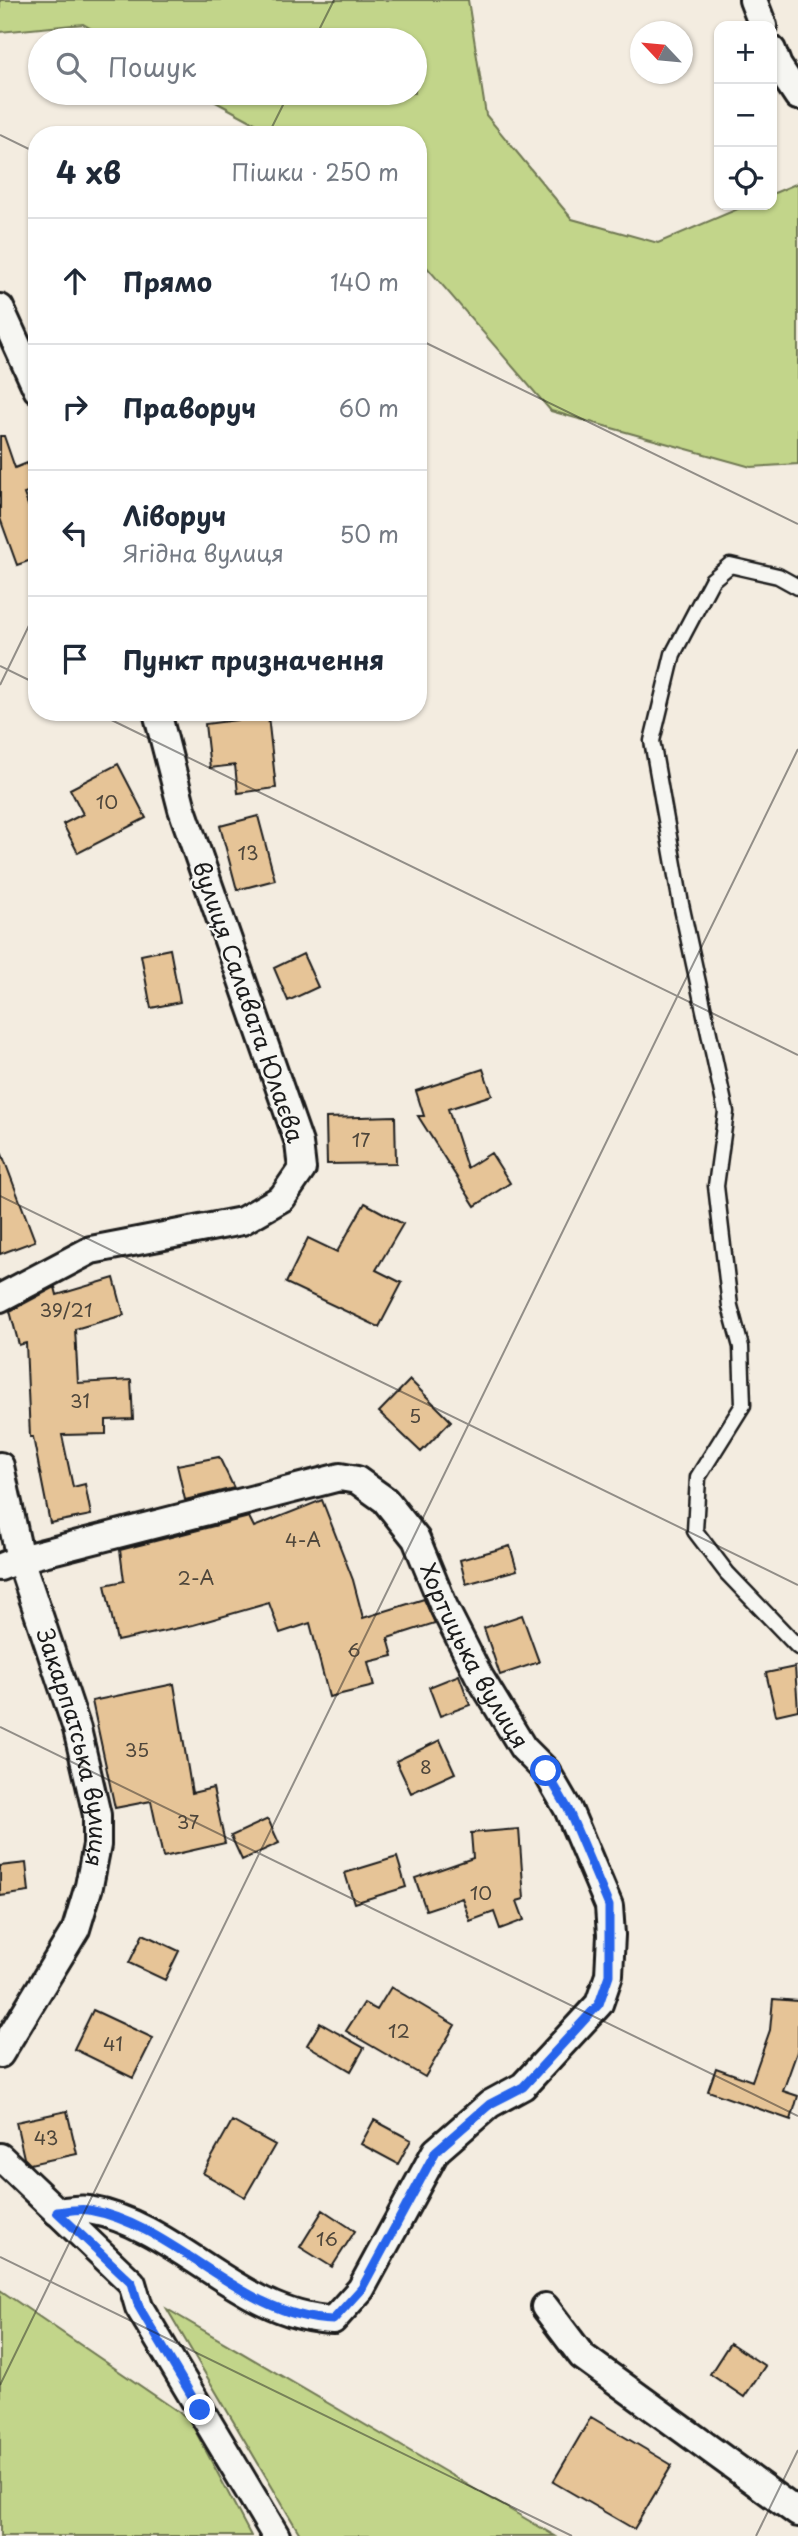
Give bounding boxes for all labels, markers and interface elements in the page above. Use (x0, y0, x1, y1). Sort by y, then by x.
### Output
north arrow (630, 21, 693, 84)
map controls (714, 21, 777, 210)
button: + (714, 21, 777, 84)
search box (28, 28, 427, 105)
text: Пошук (108, 47, 196, 86)
icon: search (52, 48, 90, 86)
button: − (714, 84, 777, 147)
button: locate (714, 147, 777, 210)
text: 4 хв (56, 149, 121, 194)
text: Пішки · 250 m (232, 154, 399, 189)
icon: ahead (56, 262, 94, 300)
text: Прямо (123, 262, 212, 301)
text: 140 m (330, 264, 399, 299)
icon: right (56, 388, 94, 426)
text: Праворуч (123, 388, 256, 427)
text: 60 m (339, 390, 399, 425)
text: Ліворуч (123, 496, 226, 535)
icon: left (56, 514, 94, 552)
text: 50 m (339, 516, 399, 551)
text: Ягідна вулиця (123, 535, 284, 570)
icon: arrive (56, 640, 94, 678)
text: Пункт призначення (123, 640, 384, 679)
house number: 10 (96, 787, 118, 815)
house number: 13 (237, 838, 259, 866)
street label: вулиця Салавата Юлаєва (185, 856, 314, 1147)
house number: 17 (352, 1125, 370, 1153)
house number: 39/21 (40, 1295, 92, 1323)
house number: 31 (70, 1386, 90, 1414)
house number: 5 (409, 1401, 421, 1429)
house number: 4-А (285, 1525, 321, 1553)
street label: Хортицька вулиця (412, 1557, 538, 1755)
house number: 2-А (178, 1563, 214, 1591)
street label: Закарпатська вулиця (28, 1623, 117, 1870)
house number: 6 (347, 1635, 361, 1663)
house number: 35 (125, 1735, 149, 1763)
house number: 8 (420, 1752, 432, 1780)
route start (530, 1755, 561, 1786)
house number: 37 (177, 1807, 199, 1835)
house number: 10 (470, 1878, 492, 1906)
house number: 12 (388, 2016, 410, 2044)
house number: 41 (103, 2029, 123, 2057)
house number: 43 (34, 2123, 58, 2151)
house number: 16 (316, 2224, 338, 2252)
route end (184, 2394, 215, 2425)

